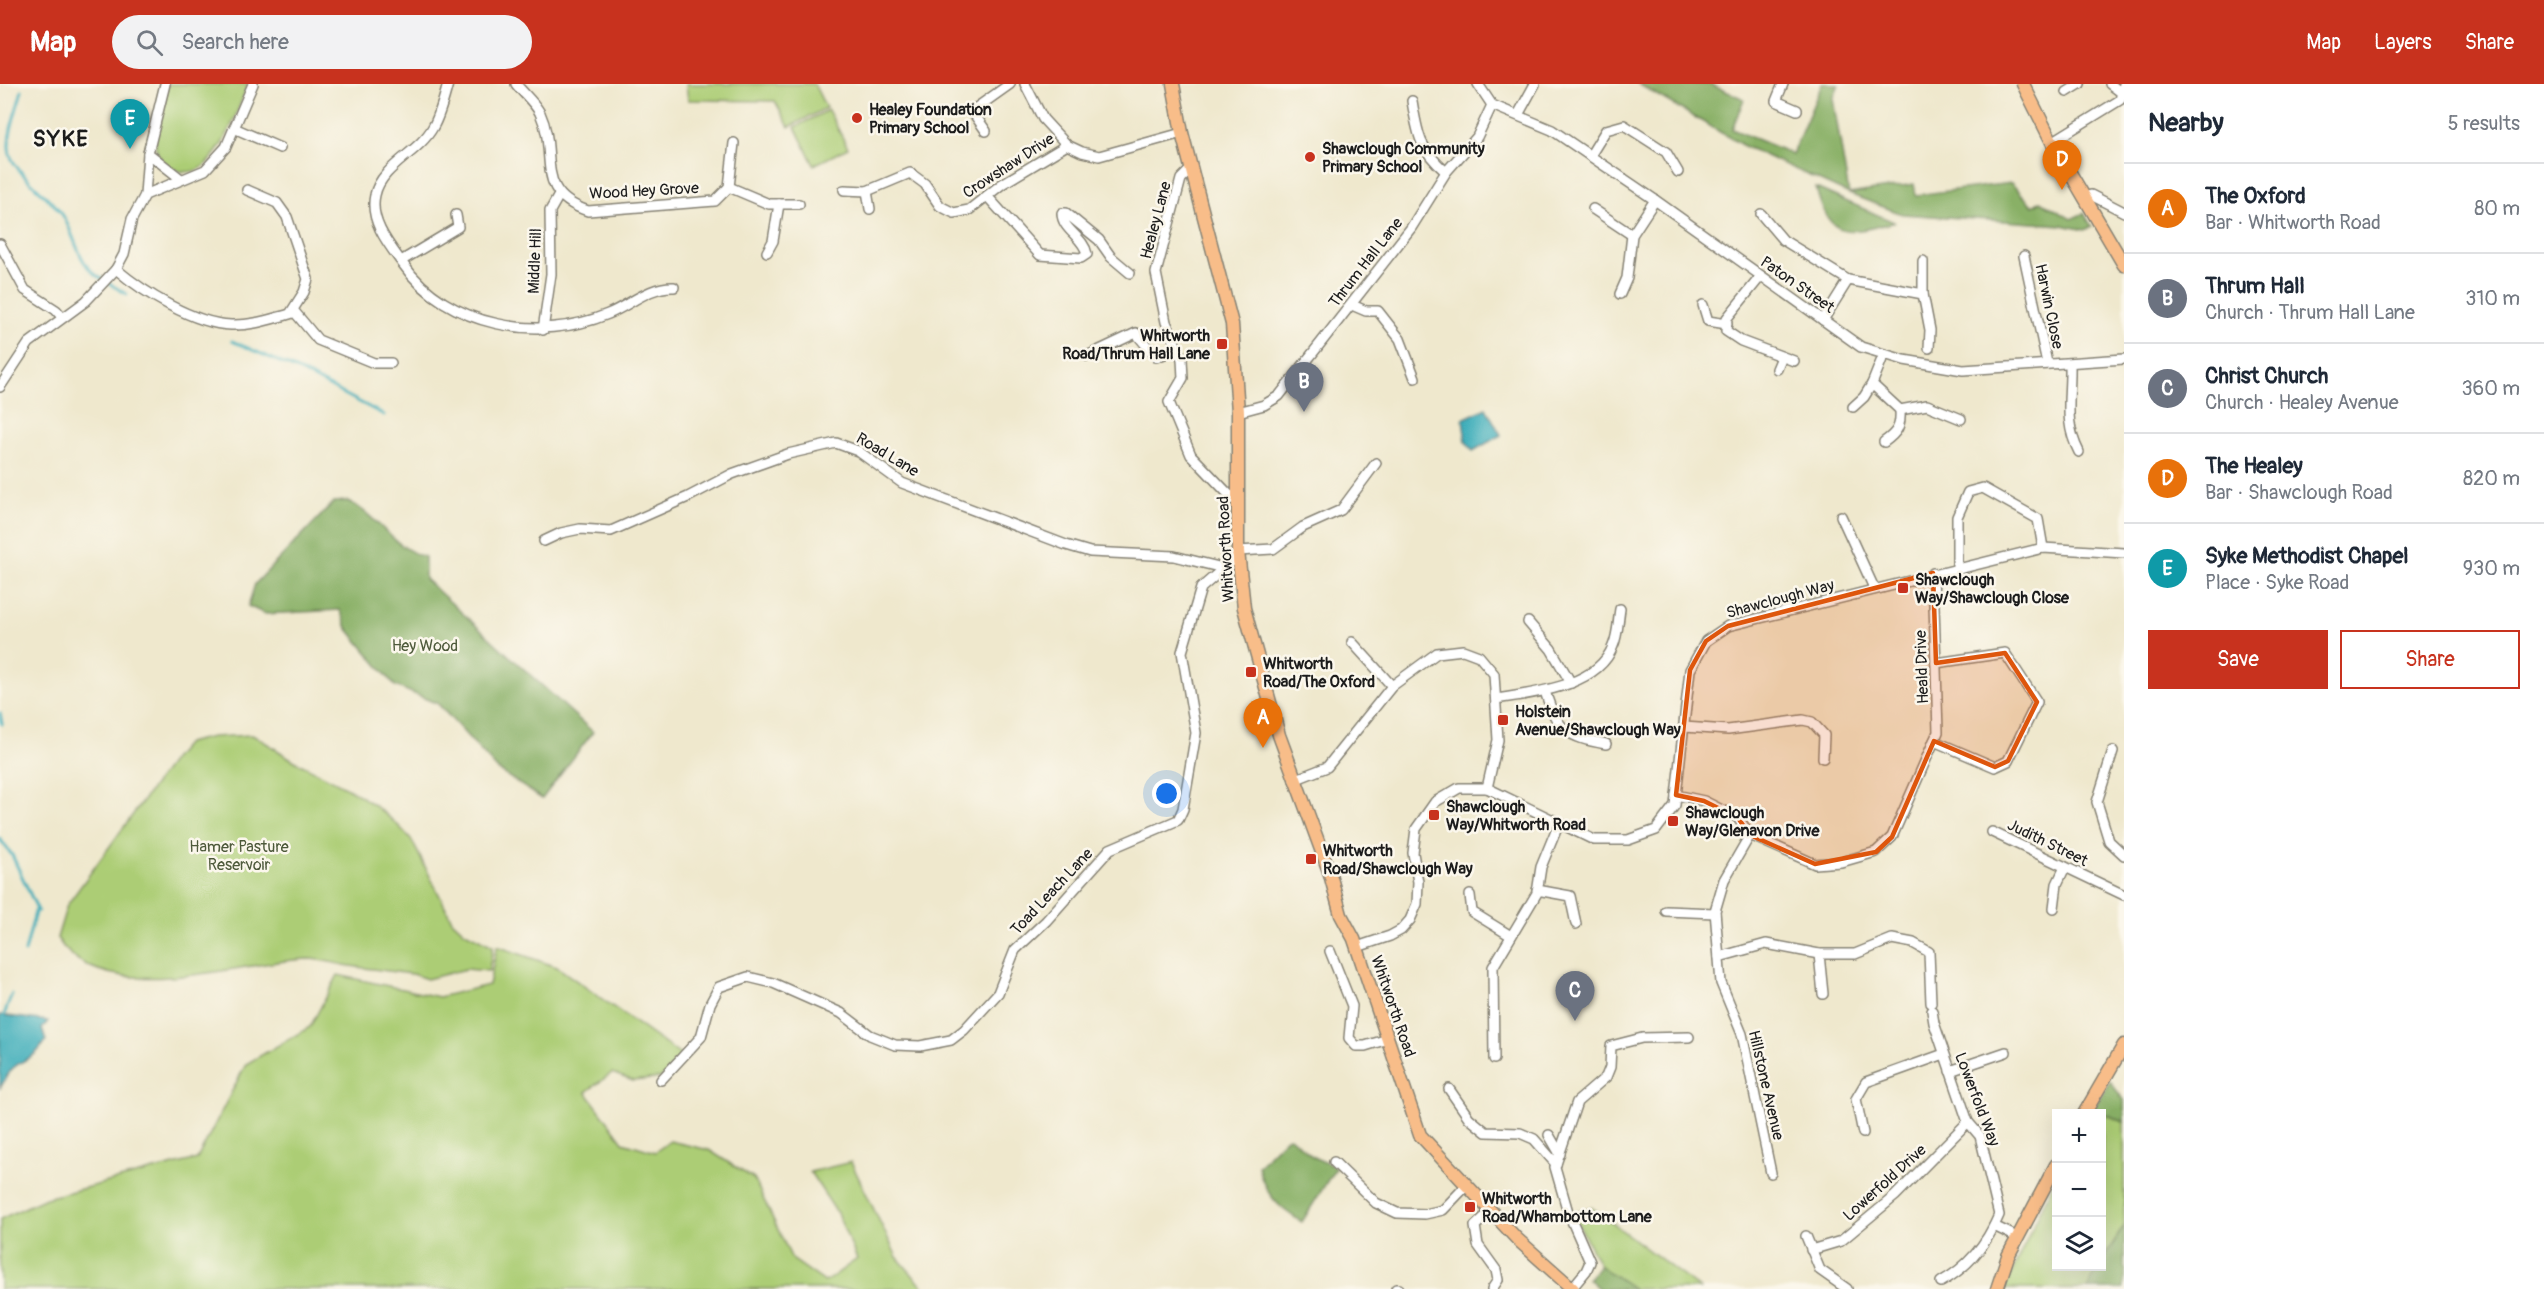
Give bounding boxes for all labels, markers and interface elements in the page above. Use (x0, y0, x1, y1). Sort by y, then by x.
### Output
search box (112, 15, 532, 69)
text: Map (30, 25, 76, 60)
icon: search (133, 26, 166, 59)
text: Search here (181, 28, 289, 56)
text: Map (2306, 29, 2341, 56)
text: Layers (2374, 29, 2432, 56)
text: Share (2465, 29, 2514, 56)
pin: E (110, 100, 150, 149)
place label: Healey Foundation Primary School (869, 100, 992, 138)
text: Nearby (2148, 107, 2224, 139)
marker: Healey Foundation Primary School (850, 111, 864, 125)
text: 5 results (2448, 111, 2520, 136)
district label: SYKE (33, 125, 89, 153)
street label: Crowshaw Drive (959, 129, 1058, 203)
place label: Shawclough Community Primary School (1322, 139, 1485, 177)
pin: D (2042, 141, 2082, 190)
marker: Shawclough Community Primary School (1303, 150, 1317, 164)
street label: Wood Hey Grove (589, 178, 699, 204)
street label: Healey Lane (1136, 179, 1176, 261)
text: The Oxford (2205, 182, 2306, 210)
text: A (2161, 196, 2174, 221)
text: 80 m (2474, 196, 2520, 221)
text: Bar · Whitworth Road (2205, 210, 2381, 235)
street label: Thrum Hall Lane (1324, 213, 1407, 312)
street label: Middle Hill (524, 228, 546, 294)
street label: Paton Street (1756, 252, 1839, 318)
street label: Harwin Close (2030, 262, 2068, 351)
text: Thrum Hall (2205, 272, 2305, 300)
text: B (2162, 286, 2173, 311)
text: 310 m (2465, 286, 2520, 311)
text: Church · Thrum Hall Lane (2205, 300, 2415, 325)
place label: Whitworth Road/Thrum Hall Lane (1062, 326, 1211, 364)
marker: Whitworth Road/Thrum Hall Lane (1215, 337, 1229, 351)
pin: B (1284, 362, 1324, 412)
text: Christ Church (2205, 362, 2328, 390)
text: C (2161, 376, 2174, 401)
text: 360 m (2461, 376, 2520, 401)
text: Church · Healey Avenue (2205, 390, 2399, 415)
street label: Road Lane (853, 428, 923, 481)
text: The Healey (2205, 452, 2303, 480)
text: D (2161, 466, 2174, 491)
text: 820 m (2463, 466, 2520, 491)
text: Bar · Shawclough Road (2205, 480, 2393, 505)
street label: Whitworth Road (1213, 495, 1239, 603)
text: Syke Methodist Chapel (2205, 542, 2408, 570)
text: E (2162, 556, 2173, 581)
text: 930 m (2463, 556, 2520, 581)
place label: Shawclough Way/Shawclough Close (1915, 570, 2070, 608)
text: Place · Syke Road (2205, 570, 2349, 595)
street label: Shawclough Way (1724, 575, 1836, 623)
marker: Shawclough Way/Shawclough Close (1896, 581, 1910, 595)
street label: Heald Drive (1911, 629, 1933, 704)
button: Save (2148, 630, 2328, 689)
button: Share (2340, 630, 2520, 689)
park label: Hey Wood (392, 636, 458, 656)
place label: Whitworth Road/The Oxford (1263, 654, 1375, 692)
marker: Whitworth Road/The Oxford (1244, 665, 1258, 679)
pin: A (1244, 698, 1282, 748)
place label: Holstein Avenue/Shawclough Way (1515, 702, 1681, 740)
marker: Holstein Avenue/Shawclough Way (1496, 713, 1510, 727)
your location (1152, 779, 1181, 808)
place label: Shawclough Way/Whitworth Road (1446, 797, 1586, 835)
place label: Shawclough Way/Glenavon Drive (1685, 803, 1820, 841)
marker: Shawclough Way/Whitworth Road (1427, 808, 1441, 822)
marker: Shawclough Way/Glenavon Drive (1666, 814, 1680, 828)
street label: Judith Street (2004, 815, 2092, 871)
park label: Hamer Pasture Reservoir (189, 837, 289, 875)
place label: Whitworth Road/Shawclough Way (1323, 841, 1473, 879)
street label: Toad Leach Lane (1006, 844, 1097, 939)
marker: Whitworth Road/Shawclough Way (1304, 852, 1318, 866)
street label: Whitworth Road (1366, 953, 1420, 1060)
pin: C (1556, 972, 1594, 1021)
street label: Hillstone Avenue (1744, 1028, 1788, 1142)
street label: Lowerfold Way (1950, 1050, 2004, 1149)
map controls (2052, 1109, 2106, 1271)
button: + (2052, 1109, 2106, 1163)
street label: Lowerfold Drive (1839, 1140, 1931, 1225)
button: − (2052, 1163, 2106, 1217)
place label: Whitworth Road/Whambottom Lane (1482, 1189, 1653, 1227)
marker: Whitworth Road/Whambottom Lane (1463, 1200, 1477, 1214)
button: layers (2052, 1217, 2106, 1271)

